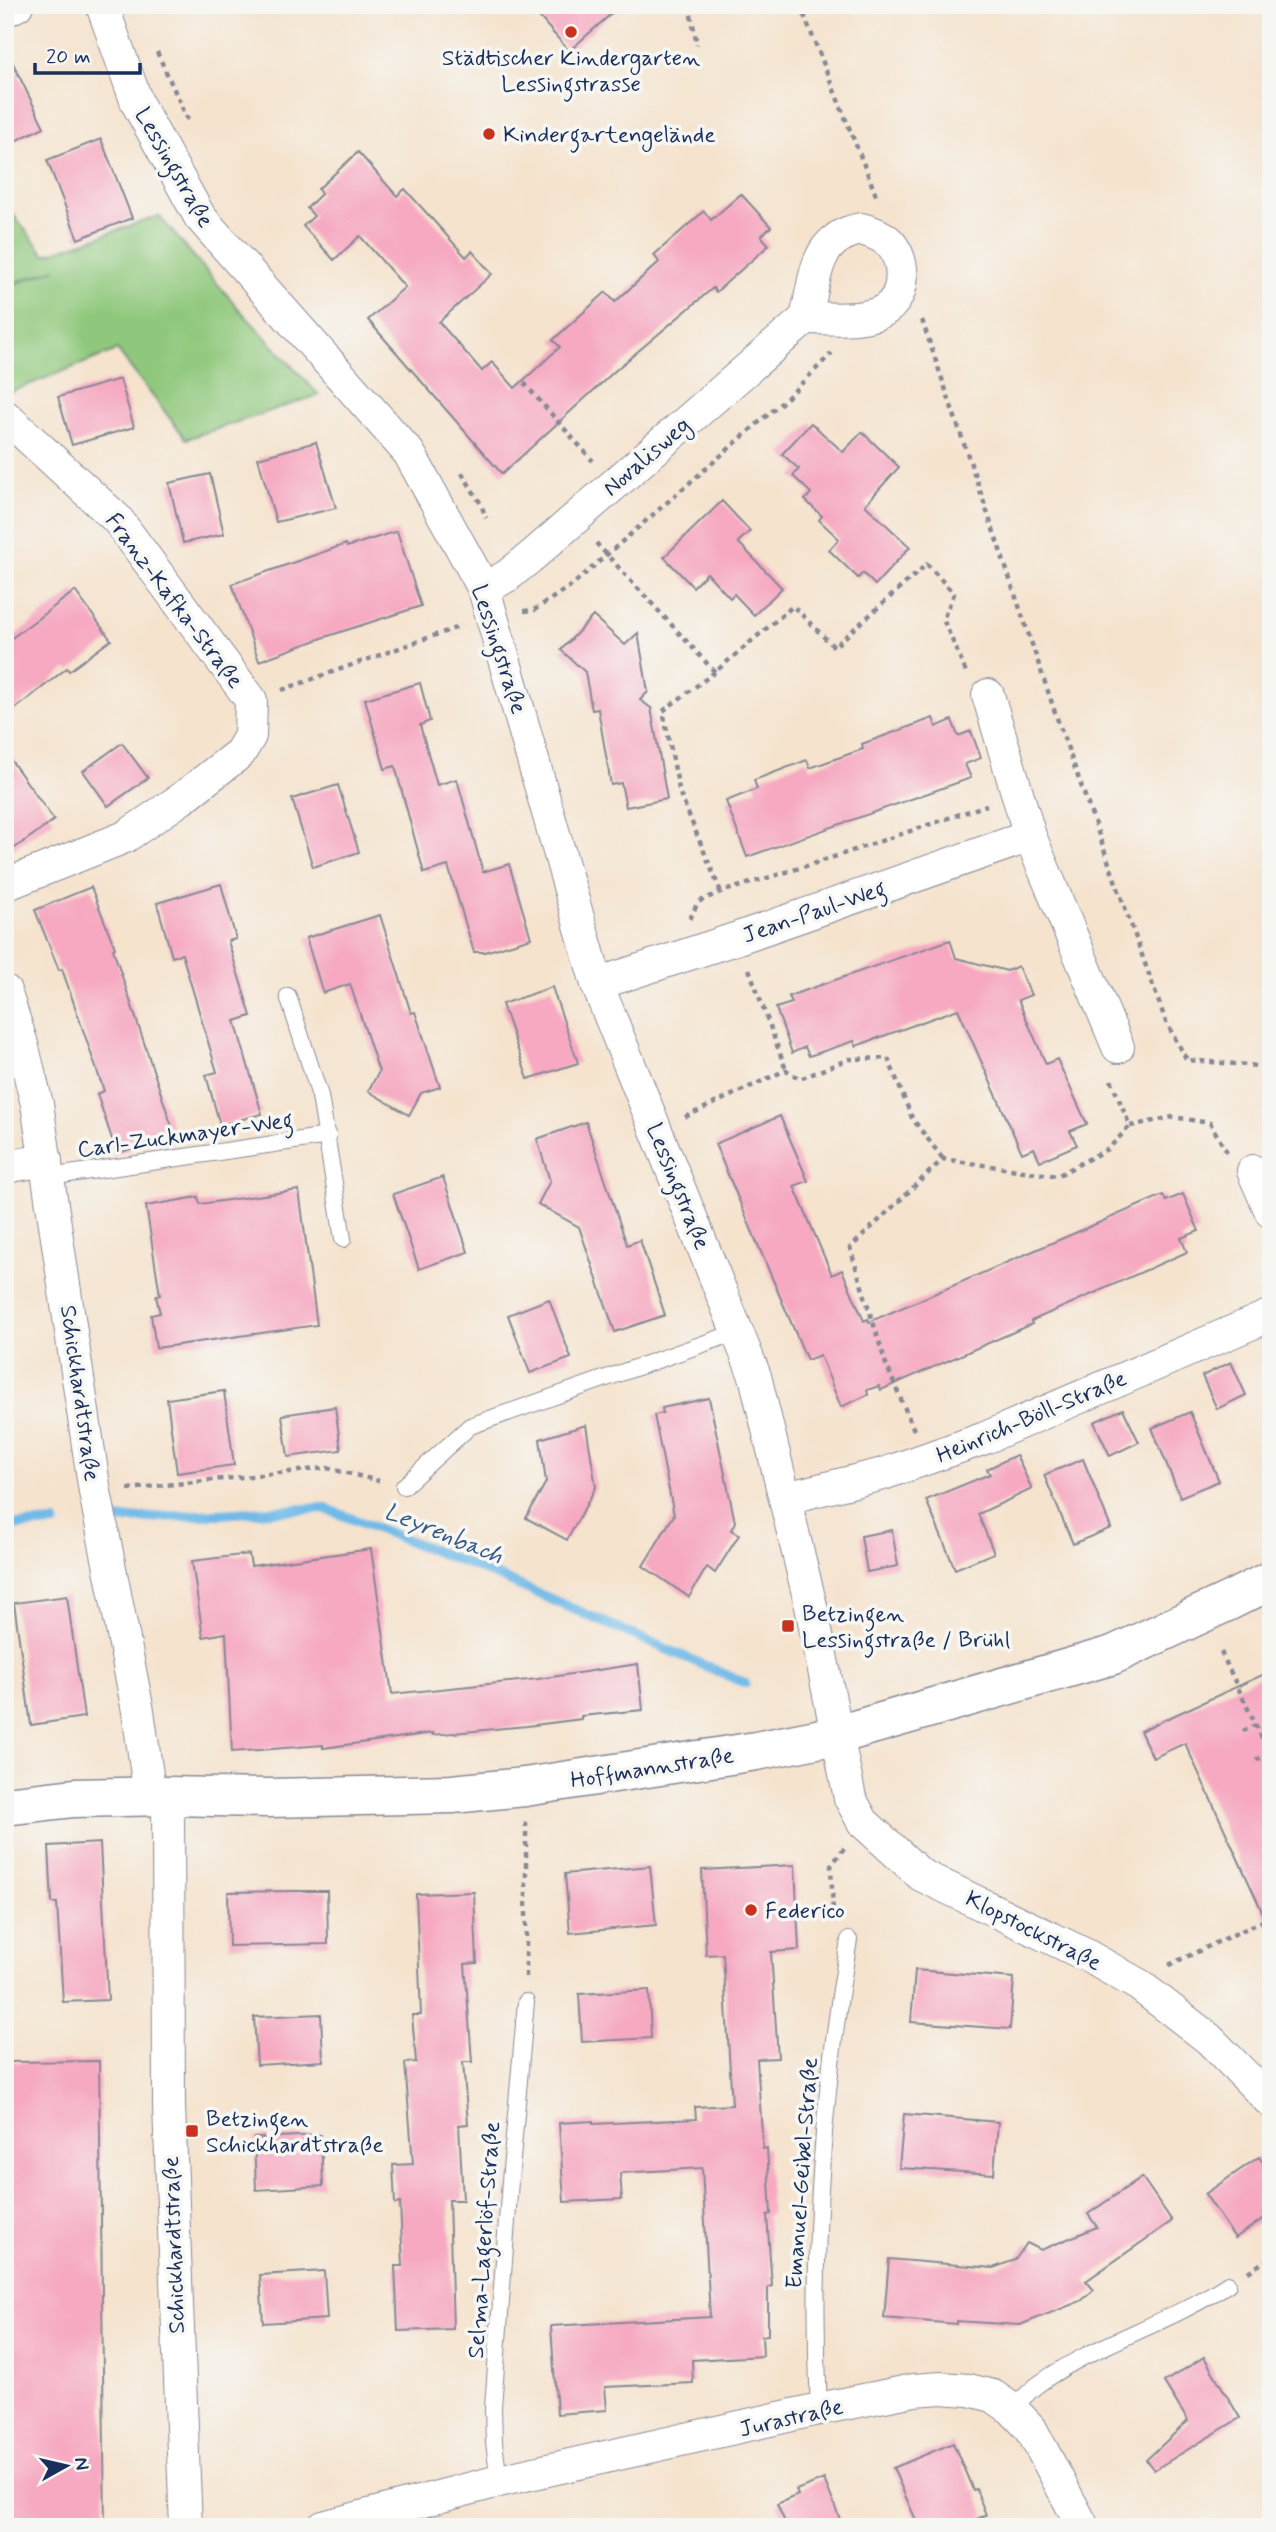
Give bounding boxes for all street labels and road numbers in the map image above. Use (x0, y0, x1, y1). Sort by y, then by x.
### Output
street label: Lessingstraße (125, 103, 220, 234)
street label: Novalisweg (597, 411, 699, 505)
street label: Franz-Kafka-Straße (98, 507, 249, 695)
street label: Lessingstraße (461, 581, 533, 719)
street label: Jean-Paul-Weg (739, 874, 891, 953)
street label: Carl-Zuckmayer-Weg (75, 1106, 295, 1168)
street label: Lessingstraße (636, 1119, 716, 1255)
street label: Schickhardtstraße (52, 1303, 106, 1483)
street label: Heinrich-Böll-Straße (932, 1364, 1131, 1471)
street label: Hoffmannstraße (569, 1741, 736, 1797)
street label: Klopstockstraße (960, 1885, 1106, 1979)
street label: Emanuel-Geibel-Straße (780, 2056, 826, 2290)
street label: Selma-Lagerlöf-Straße (462, 2121, 510, 2360)
street label: Schickhardtstraße (157, 2156, 193, 2334)
street label: Jurastraße (737, 2392, 846, 2445)

